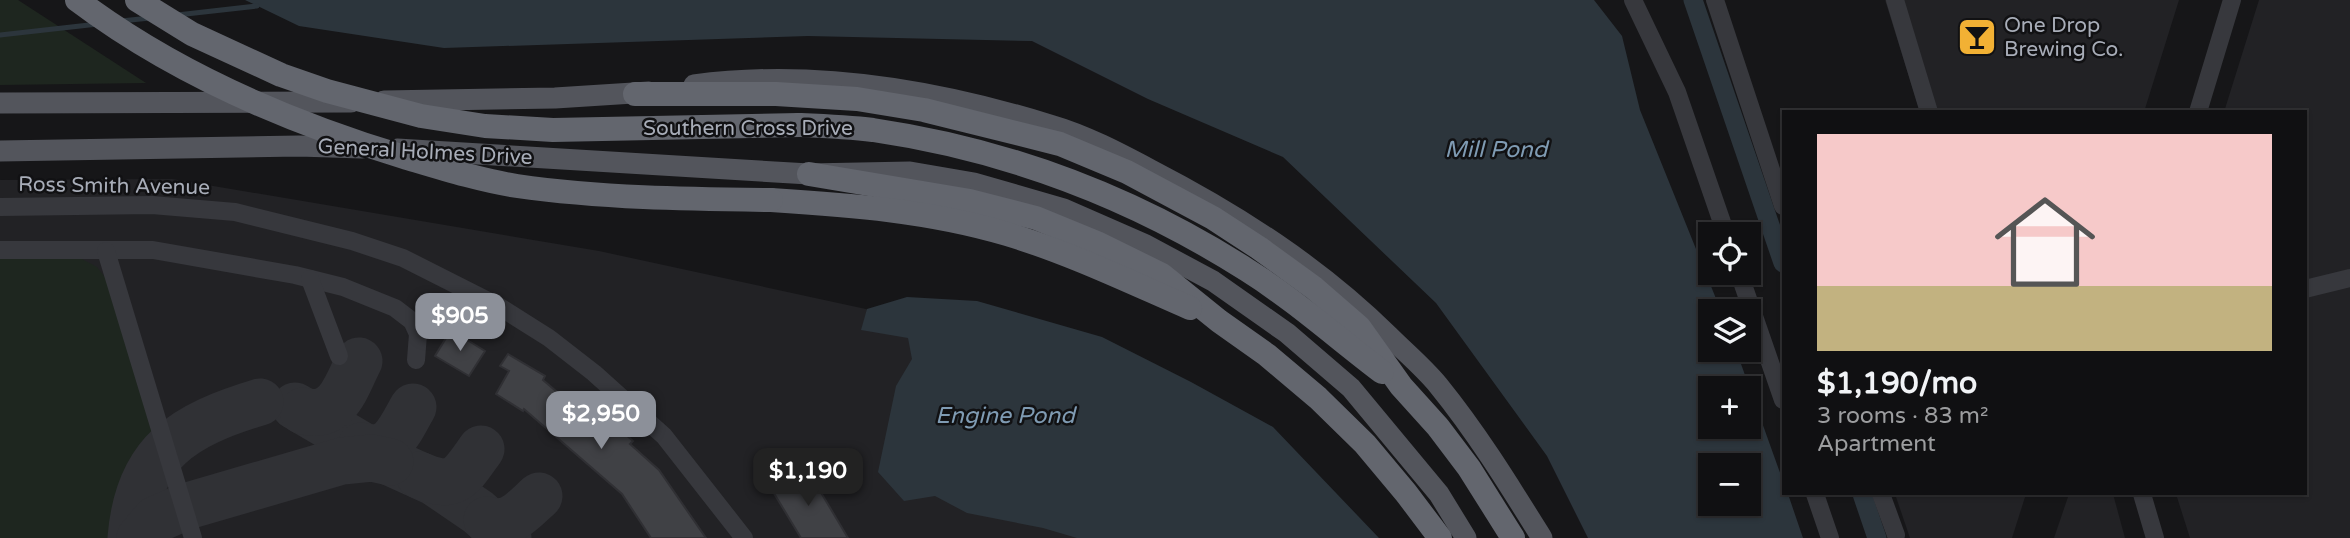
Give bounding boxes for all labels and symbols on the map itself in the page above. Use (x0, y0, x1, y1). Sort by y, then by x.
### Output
place label: One Drop Brewing Co. (2004, 13, 2124, 62)
bar icon: One Drop Brewing Co. (1956, 16, 1998, 58)
street label: Southern Cross Drive (643, 116, 853, 141)
street label: General Holmes Drive (317, 134, 533, 170)
water label: Mill Pond (1445, 136, 1550, 164)
street label: Ross Smith Avenue (18, 172, 210, 200)
pin: $905 (419, 294, 501, 353)
pin: $2,950 (544, 392, 658, 451)
water label: Engine Pond (935, 402, 1077, 430)
pin: $1,190 (751, 448, 865, 508)

